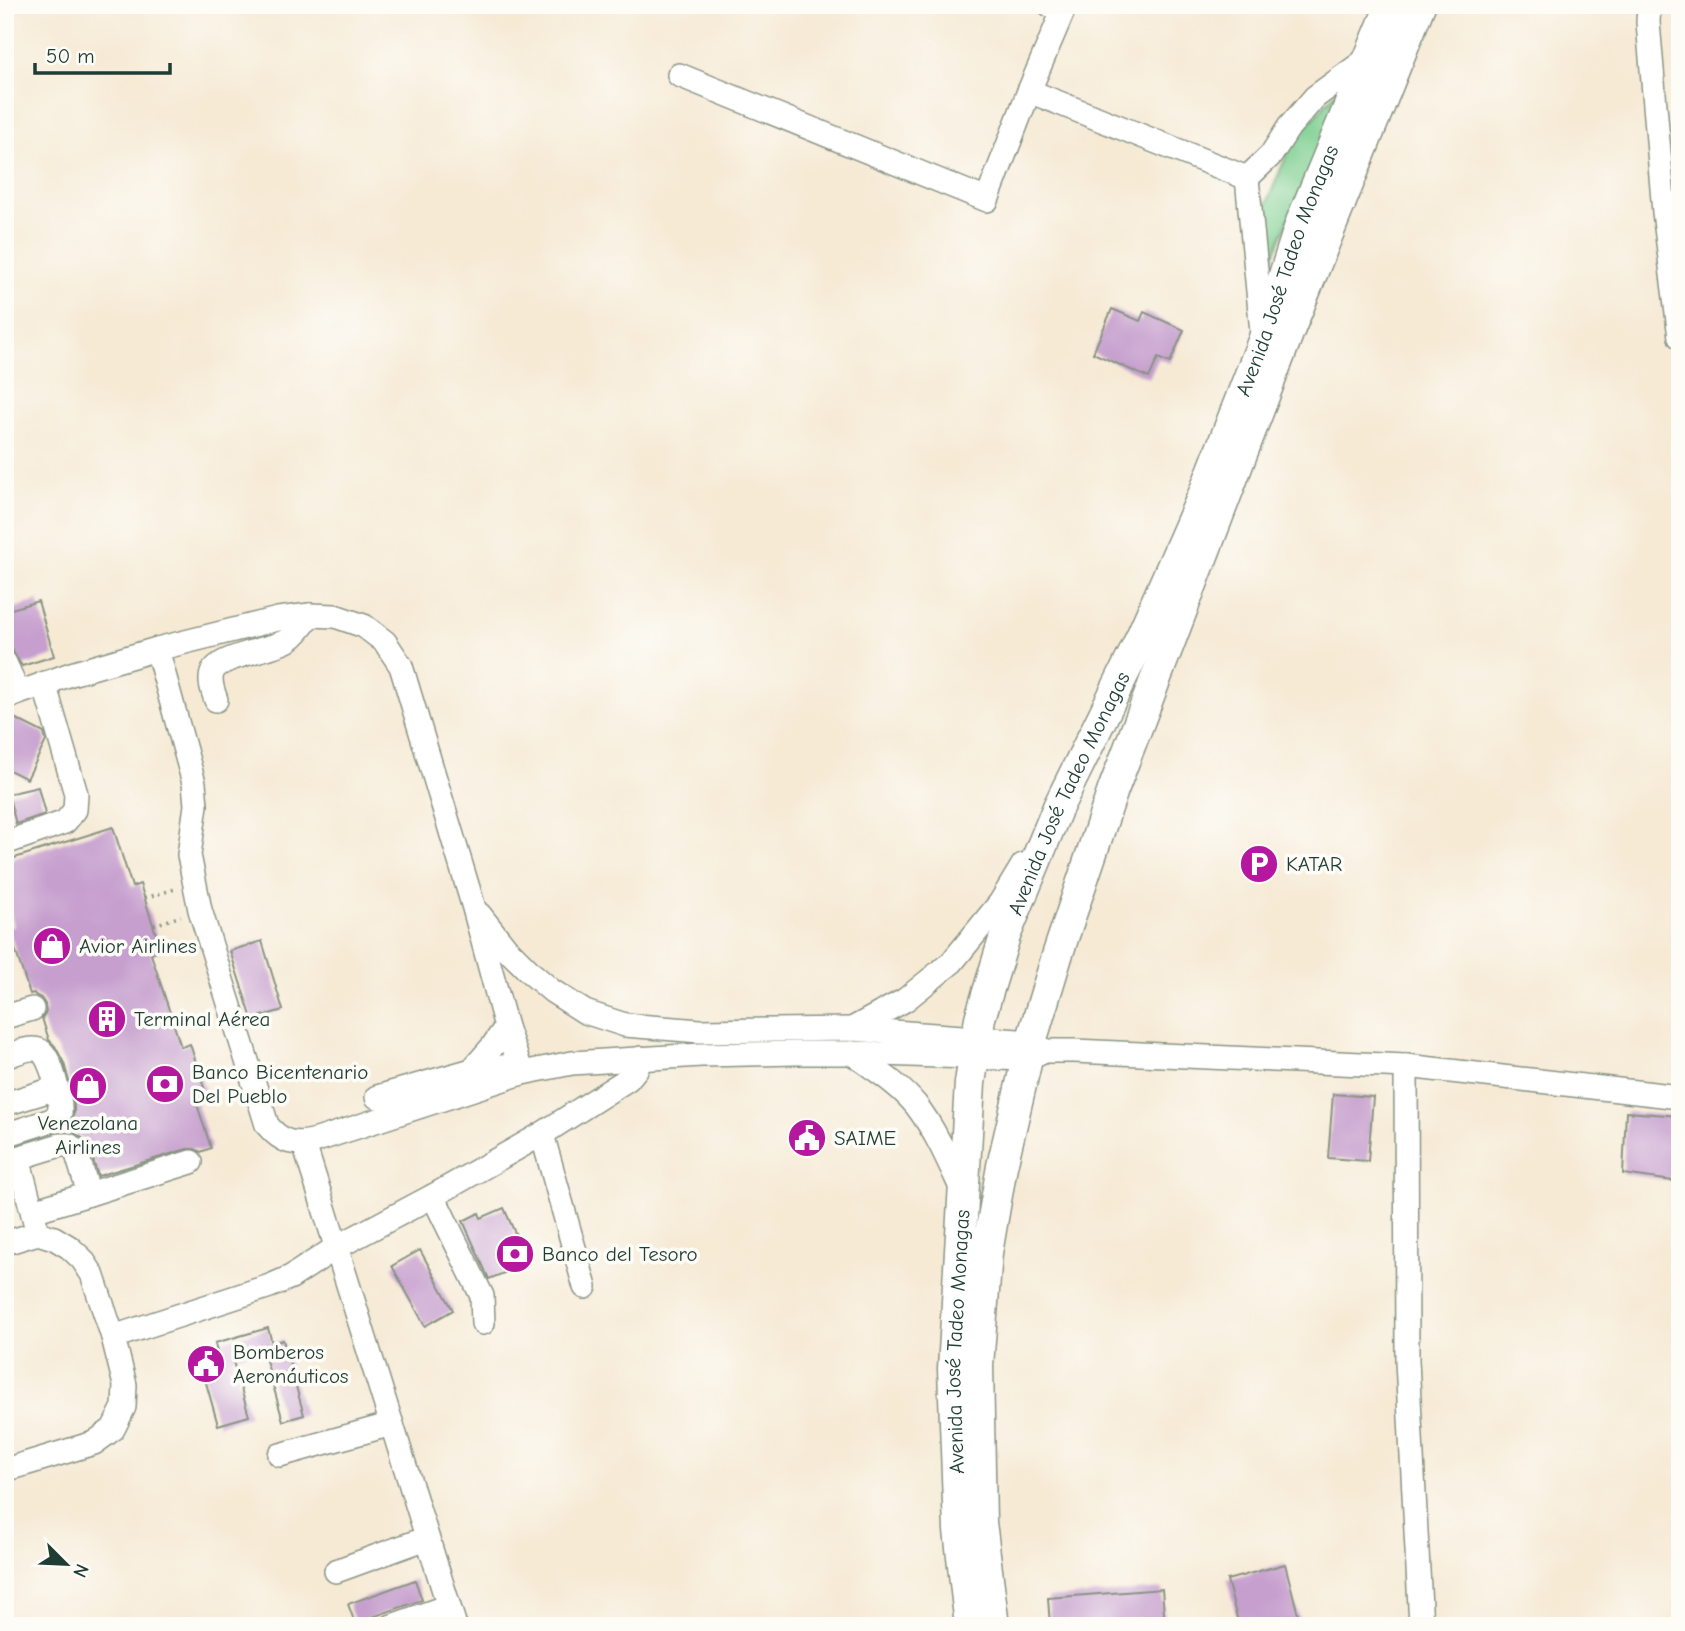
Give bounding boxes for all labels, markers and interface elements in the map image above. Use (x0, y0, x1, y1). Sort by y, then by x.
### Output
scale bar (35, 32, 170, 76)
text: 50 m (46, 44, 95, 68)
street label: Avenida José Tadeo Monagas (1231, 142, 1343, 399)
street label: Avenida José Tadeo Monagas (1003, 668, 1135, 919)
parking icon: KATAR (1238, 843, 1280, 885)
place label: KATAR (1286, 852, 1342, 876)
shop icon: Avior Airlines (31, 925, 73, 967)
place label: Avior Airlines (79, 934, 197, 958)
building icon: Terminal Aérea (86, 998, 128, 1040)
place label: Terminal Aérea (134, 1007, 270, 1031)
place label: Banco Bicentenario Del Pueblo (192, 1060, 368, 1108)
bank icon: Banco Bicentenario Del Pueblo (144, 1063, 186, 1105)
shop icon: Venezolana Airlines (67, 1065, 109, 1107)
place label: Venezolana Airlines (38, 1111, 138, 1159)
public building icon: SAIME (786, 1117, 828, 1159)
place label: SAIME (834, 1126, 896, 1150)
street label: Avenida José Tadeo Monagas (941, 1209, 974, 1475)
bank icon: Banco del Tesoro (494, 1233, 536, 1275)
place label: Banco del Tesoro (542, 1242, 698, 1266)
place label: Bomberos Aeronáuticos (233, 1340, 349, 1388)
public building icon: Bomberos Aeronáuticos (185, 1343, 227, 1385)
north arrow (32, 1530, 102, 1600)
text: N (68, 1560, 93, 1581)

